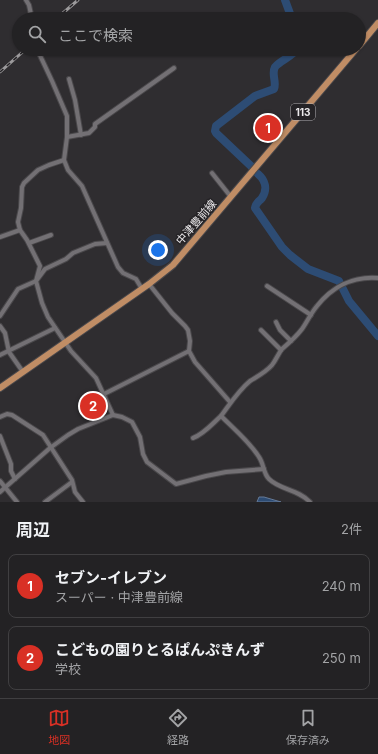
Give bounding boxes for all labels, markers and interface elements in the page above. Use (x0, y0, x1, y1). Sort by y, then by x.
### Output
search box (12, 12, 366, 56)
icon: search (26, 23, 48, 45)
text: ここで検索 (58, 26, 133, 45)
road number: 113 (291, 104, 315, 120)
pin: 1 (255, 113, 281, 143)
street label: 中津豊前線 (173, 197, 219, 247)
your location (148, 240, 168, 260)
pin: 2 (80, 391, 106, 421)
text: 周辺 (16, 520, 50, 540)
text: 2件 (341, 521, 362, 537)
text: セブン-イレブン (55, 568, 167, 587)
text: 1 (27, 578, 33, 594)
text: 240 m (322, 578, 361, 594)
text: スーパー · 中津豊前線 (55, 589, 183, 605)
text: こどもの園りとるぱんぷきんず (55, 640, 265, 659)
text: 2 (26, 650, 34, 666)
text: 250 m (322, 650, 361, 666)
text: 学校 (55, 661, 81, 677)
tab: 地図 (48, 707, 70, 747)
tab: 経路 (167, 707, 189, 747)
tab: 保存済み (286, 707, 330, 747)

